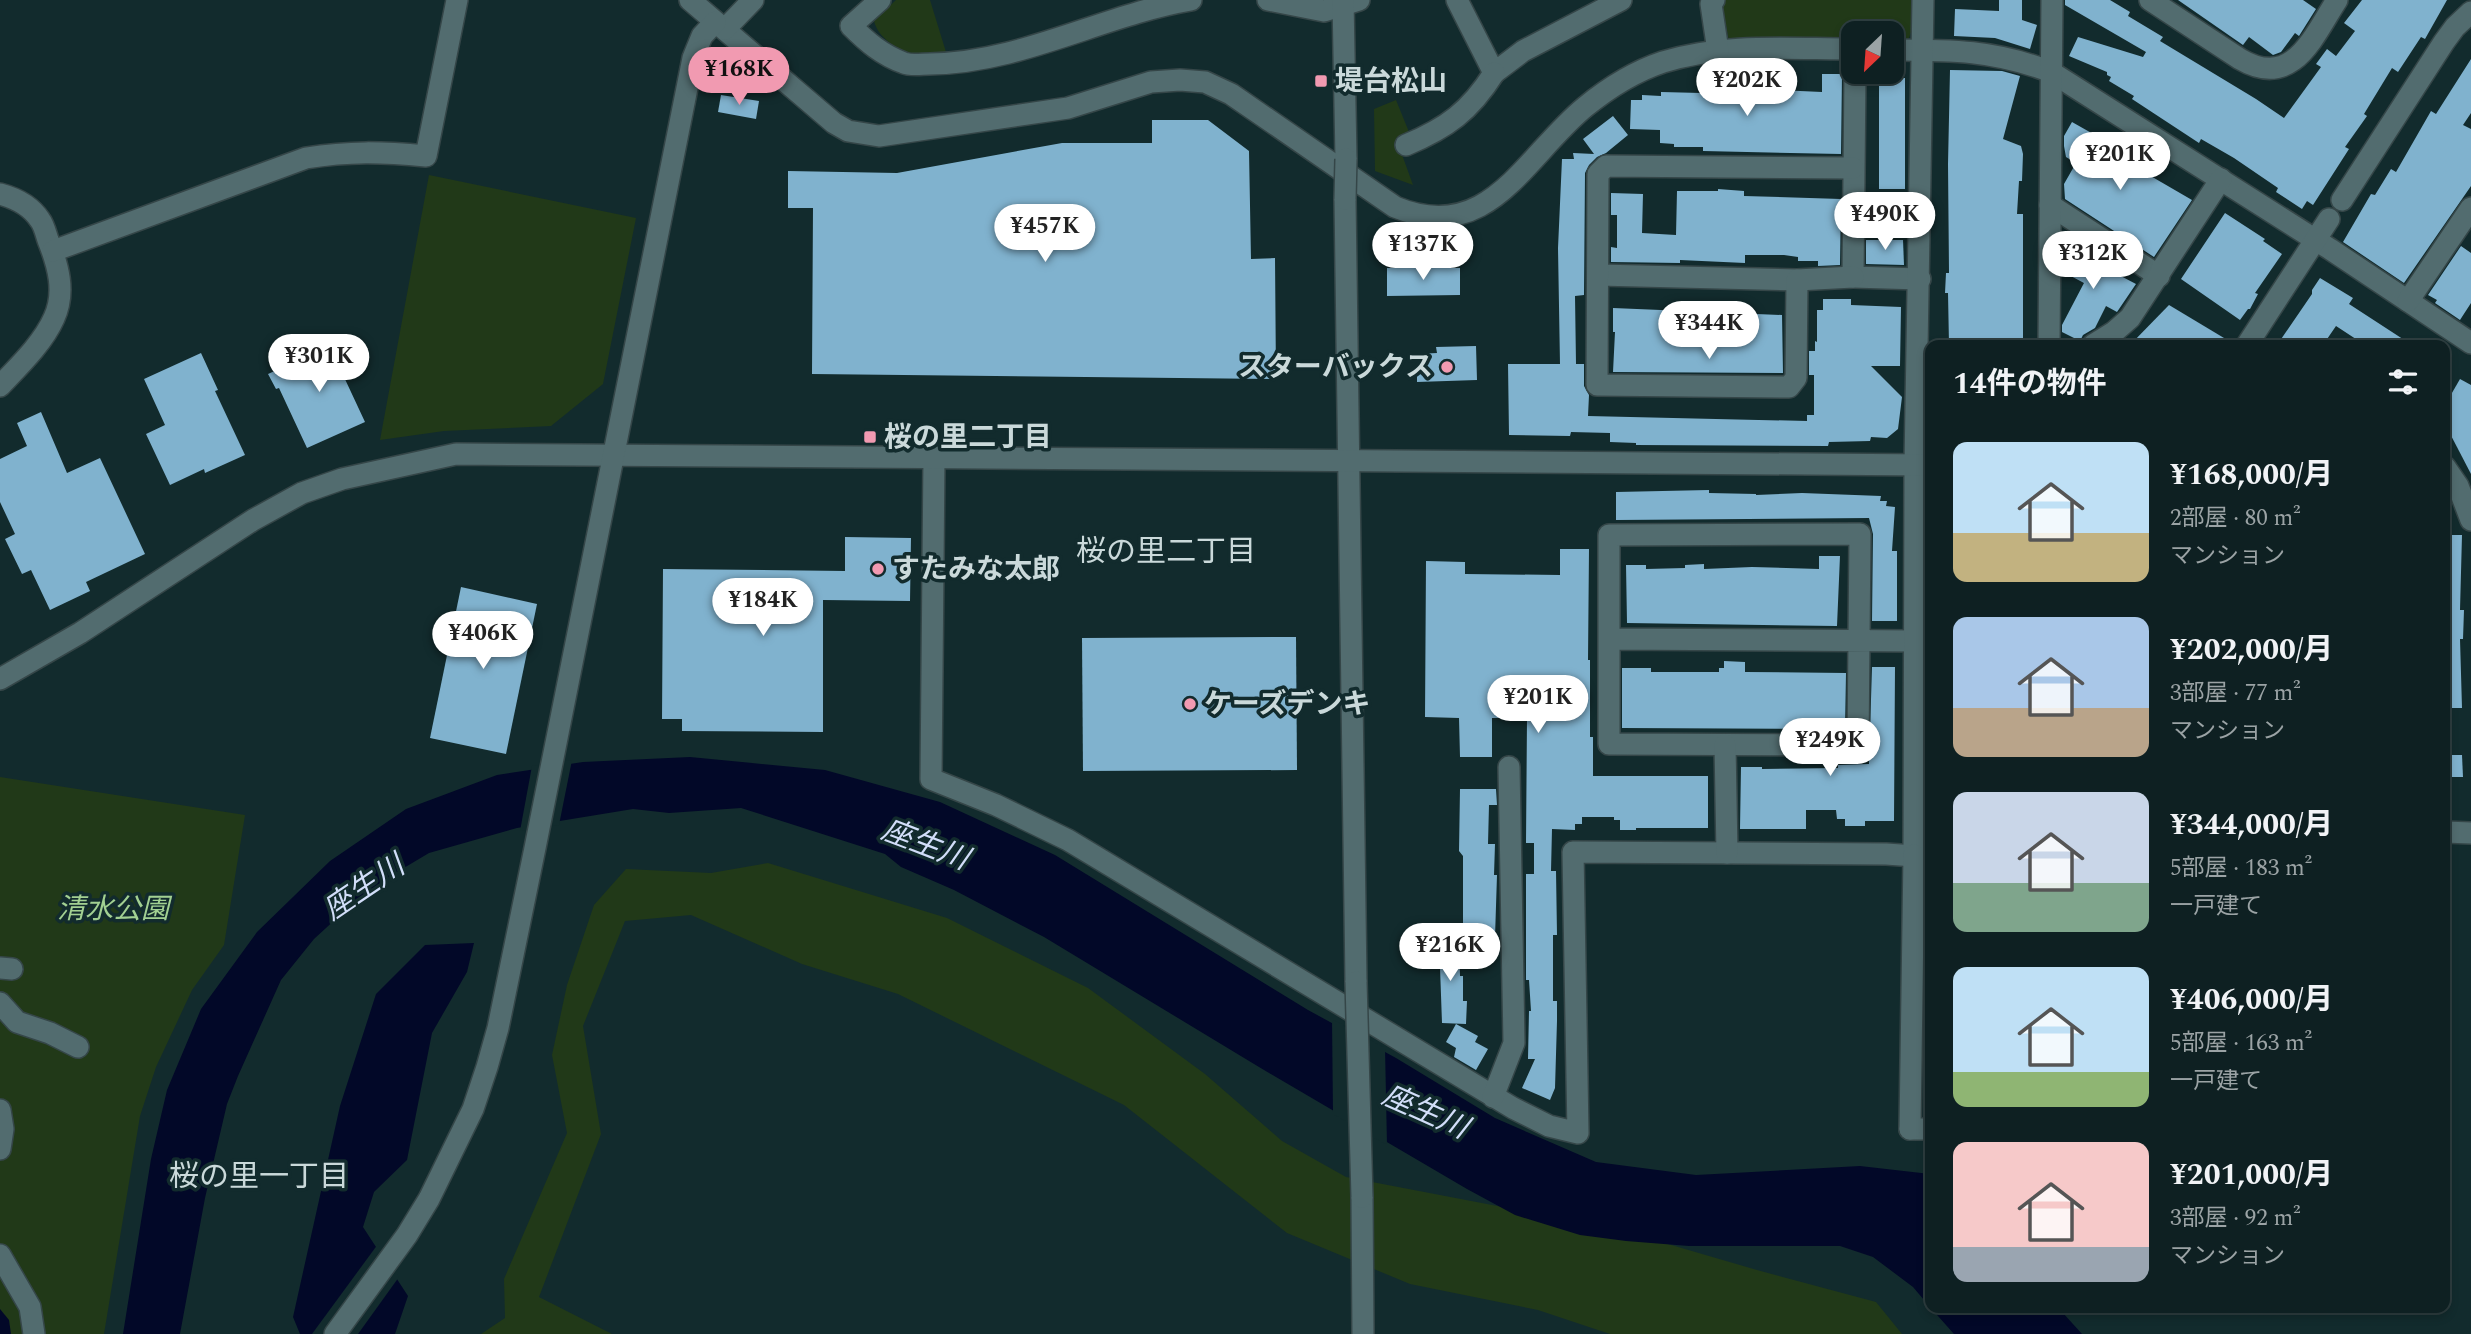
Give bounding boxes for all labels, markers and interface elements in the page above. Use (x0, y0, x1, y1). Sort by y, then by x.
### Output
north arrow (1841, 21, 1904, 84)
map controls (1841, 21, 1904, 84)
pin: ¥168K (690, 48, 788, 107)
text: ¥168K (704, 52, 774, 87)
pin: ¥202K (1698, 58, 1796, 118)
place label: 堤台松山 (1335, 60, 1447, 103)
text: ¥202K (1712, 63, 1782, 98)
marker: 堤台松山 (1313, 73, 1329, 89)
pin: ¥201K (2071, 132, 2169, 192)
text: ¥201K (2085, 137, 2155, 172)
pin: ¥490K (1836, 192, 1934, 252)
text: ¥490K (1850, 197, 1920, 232)
pin: ¥457K (996, 204, 1094, 264)
text: ¥457K (1010, 209, 1080, 244)
pin: ¥137K (1374, 222, 1472, 282)
text: ¥137K (1388, 227, 1458, 262)
pin: ¥312K (2044, 232, 2142, 291)
text: ¥312K (2058, 236, 2128, 271)
pin: ¥344K (1660, 302, 1758, 361)
text: ¥344K (1674, 306, 1744, 341)
pin: ¥301K (270, 334, 368, 394)
text: ¥301K (284, 339, 354, 374)
place label: スターバックス (1238, 346, 1433, 389)
marker: スターバックス (1439, 359, 1455, 375)
text: 14件の物件 (1953, 361, 2107, 407)
icon: filters (2384, 363, 2422, 401)
place label: 桜の里二丁目 (884, 416, 1052, 459)
marker: 桜の里二丁目 (862, 429, 878, 445)
text: ¥168,000/月 (2170, 452, 2333, 498)
icon: home (2009, 470, 2093, 554)
text: 2部屋 · 80 m² (2170, 501, 2301, 536)
district label: 桜の里二丁目 (1076, 529, 1256, 575)
text: マンション (2170, 539, 2285, 574)
place label: すたみな太郎 (892, 548, 1060, 591)
marker: すたみな太郎 (870, 561, 886, 577)
pin: ¥184K (714, 578, 812, 638)
text: ¥184K (728, 583, 798, 618)
pin: ¥406K (434, 612, 532, 671)
text: ¥406K (448, 616, 518, 651)
text: ¥202,000/月 (2170, 627, 2333, 673)
icon: home (2009, 645, 2093, 729)
pin: ¥201K (1489, 676, 1587, 735)
text: 3部屋 · 77 m² (2170, 676, 2301, 711)
text: ¥201K (1503, 680, 1573, 715)
place label: ケーズデンキ (1204, 683, 1371, 726)
marker: ケーズデンキ (1182, 696, 1198, 712)
text: マンション (2170, 714, 2285, 749)
pin: ¥249K (1781, 718, 1879, 778)
text: ¥249K (1795, 723, 1865, 758)
text: ¥344,000/月 (2170, 802, 2333, 848)
water label: 座生川 (875, 807, 978, 884)
icon: home (2009, 820, 2093, 904)
water label: 座生川 (314, 842, 417, 932)
text: 5部屋 · 183 m² (2170, 851, 2312, 886)
park label: 清水公園 (57, 888, 173, 931)
text: 一戸建て (2170, 889, 2262, 924)
pin: ¥216K (1401, 923, 1499, 983)
text: ¥216K (1415, 928, 1485, 963)
text: ¥406,000/月 (2170, 977, 2333, 1023)
icon: home (2009, 995, 2093, 1079)
text: 5部屋 · 163 m² (2170, 1026, 2312, 1061)
text: 一戸建て (2170, 1064, 2262, 1099)
water label: 座生川 (1375, 1073, 1478, 1153)
text: ¥201,000/月 (2170, 1152, 2333, 1198)
district label: 桜の里一丁目 (169, 1154, 349, 1200)
icon: home (2009, 1170, 2093, 1254)
text: 3部屋 · 92 m² (2170, 1201, 2301, 1236)
text: マンション (2170, 1239, 2285, 1274)

